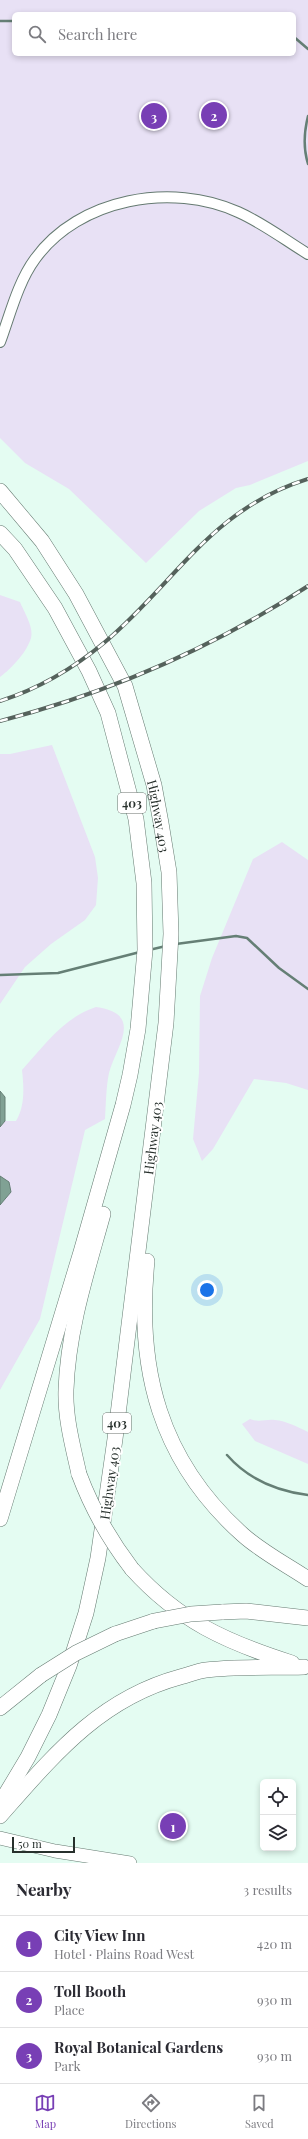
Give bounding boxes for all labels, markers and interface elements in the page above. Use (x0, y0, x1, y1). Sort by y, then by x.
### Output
search box (12, 12, 296, 56)
icon: search (26, 23, 48, 45)
text: Search here (58, 24, 137, 44)
pin: 2 (201, 100, 227, 130)
pin: 3 (141, 101, 167, 131)
street label: Highway 403 (144, 777, 174, 854)
road number: 403 (118, 793, 146, 813)
street label: Highway 403 (139, 1100, 165, 1176)
your location (197, 1280, 217, 1300)
road number: 403 (103, 1413, 131, 1433)
street label: Highway 403 (95, 1445, 123, 1521)
map controls (260, 1779, 296, 1851)
button: locate (260, 1779, 296, 1815)
pin: 1 (160, 1811, 186, 1841)
button: layers (260, 1815, 296, 1851)
scale bar (12, 1835, 75, 1854)
text: 50 m (18, 1836, 42, 1851)
text: Nearby (16, 1878, 71, 1900)
text: 3 results (243, 1881, 292, 1898)
text: City View Inn (54, 1925, 146, 1945)
text: 1 (27, 1935, 31, 1952)
text: 420 m (257, 1935, 292, 1952)
text: Hotel · Plains Road West (54, 1945, 194, 1962)
text: Toll Booth (54, 1981, 126, 2001)
text: 2 (26, 1991, 32, 2008)
text: 930 m (257, 1991, 292, 2008)
text: Place (54, 2001, 85, 2018)
text: Royal Botanical Gardens (54, 2037, 223, 2057)
text: 3 (26, 2047, 32, 2064)
text: 930 m (257, 2047, 292, 2064)
text: Park (54, 2057, 81, 2074)
tab: Map (34, 2092, 56, 2131)
tab: Directions (125, 2092, 176, 2131)
tab: Saved (245, 2092, 274, 2131)

